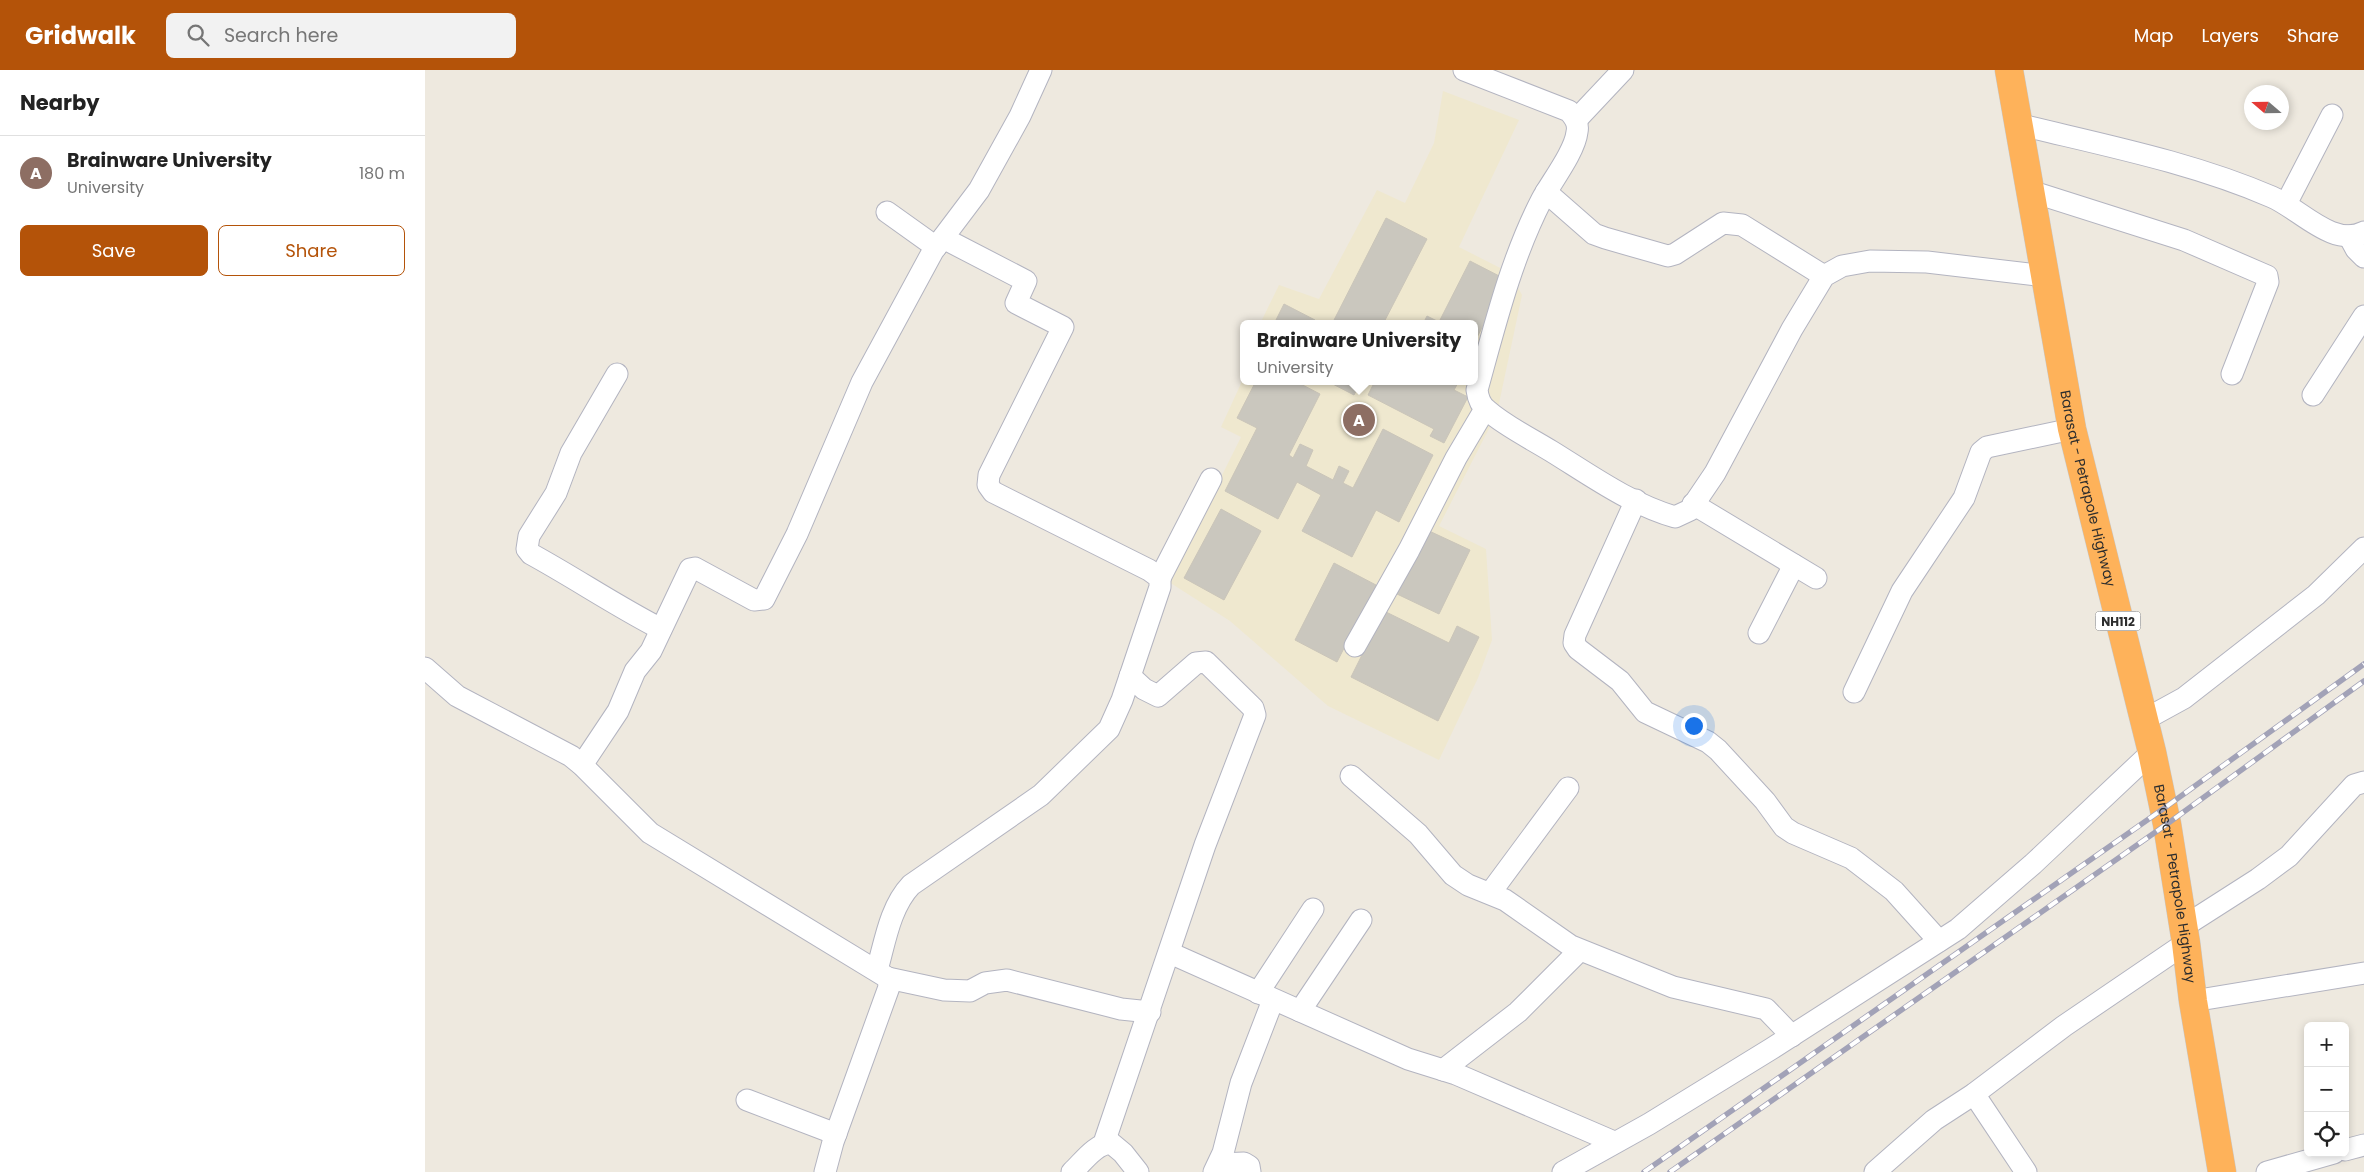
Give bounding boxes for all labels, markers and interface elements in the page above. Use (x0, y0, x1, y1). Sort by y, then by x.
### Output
search box (166, 13, 516, 58)
text: Gridwalk (25, 19, 136, 52)
icon: search (184, 21, 212, 49)
text: Search here (224, 22, 338, 49)
text: Map (2134, 23, 2174, 48)
text: Layers (2202, 23, 2259, 48)
text: Share (2287, 23, 2339, 48)
north arrow (2244, 85, 2289, 130)
text: Nearby (20, 88, 100, 117)
text: Brainware University (67, 147, 272, 174)
text: A (30, 162, 42, 185)
text: 180 m (359, 162, 405, 185)
text: University (67, 176, 144, 199)
button: Save (20, 225, 208, 276)
button: Share (218, 225, 405, 276)
popup (1240, 320, 1478, 385)
text: Brainware University (1257, 327, 1461, 354)
text: University (1257, 356, 1334, 379)
street label: Barasat - Petrapole Highway (2055, 389, 2121, 589)
pin: A (1343, 401, 1375, 439)
road number: NH112 (2095, 612, 2141, 630)
your location (1681, 713, 1707, 739)
street label: Barasat - Petrapole Highway (2149, 782, 2201, 984)
map controls (2304, 1022, 2349, 1157)
button: + (2304, 1022, 2349, 1067)
button: − (2304, 1067, 2349, 1112)
button: locate (2304, 1112, 2349, 1157)

